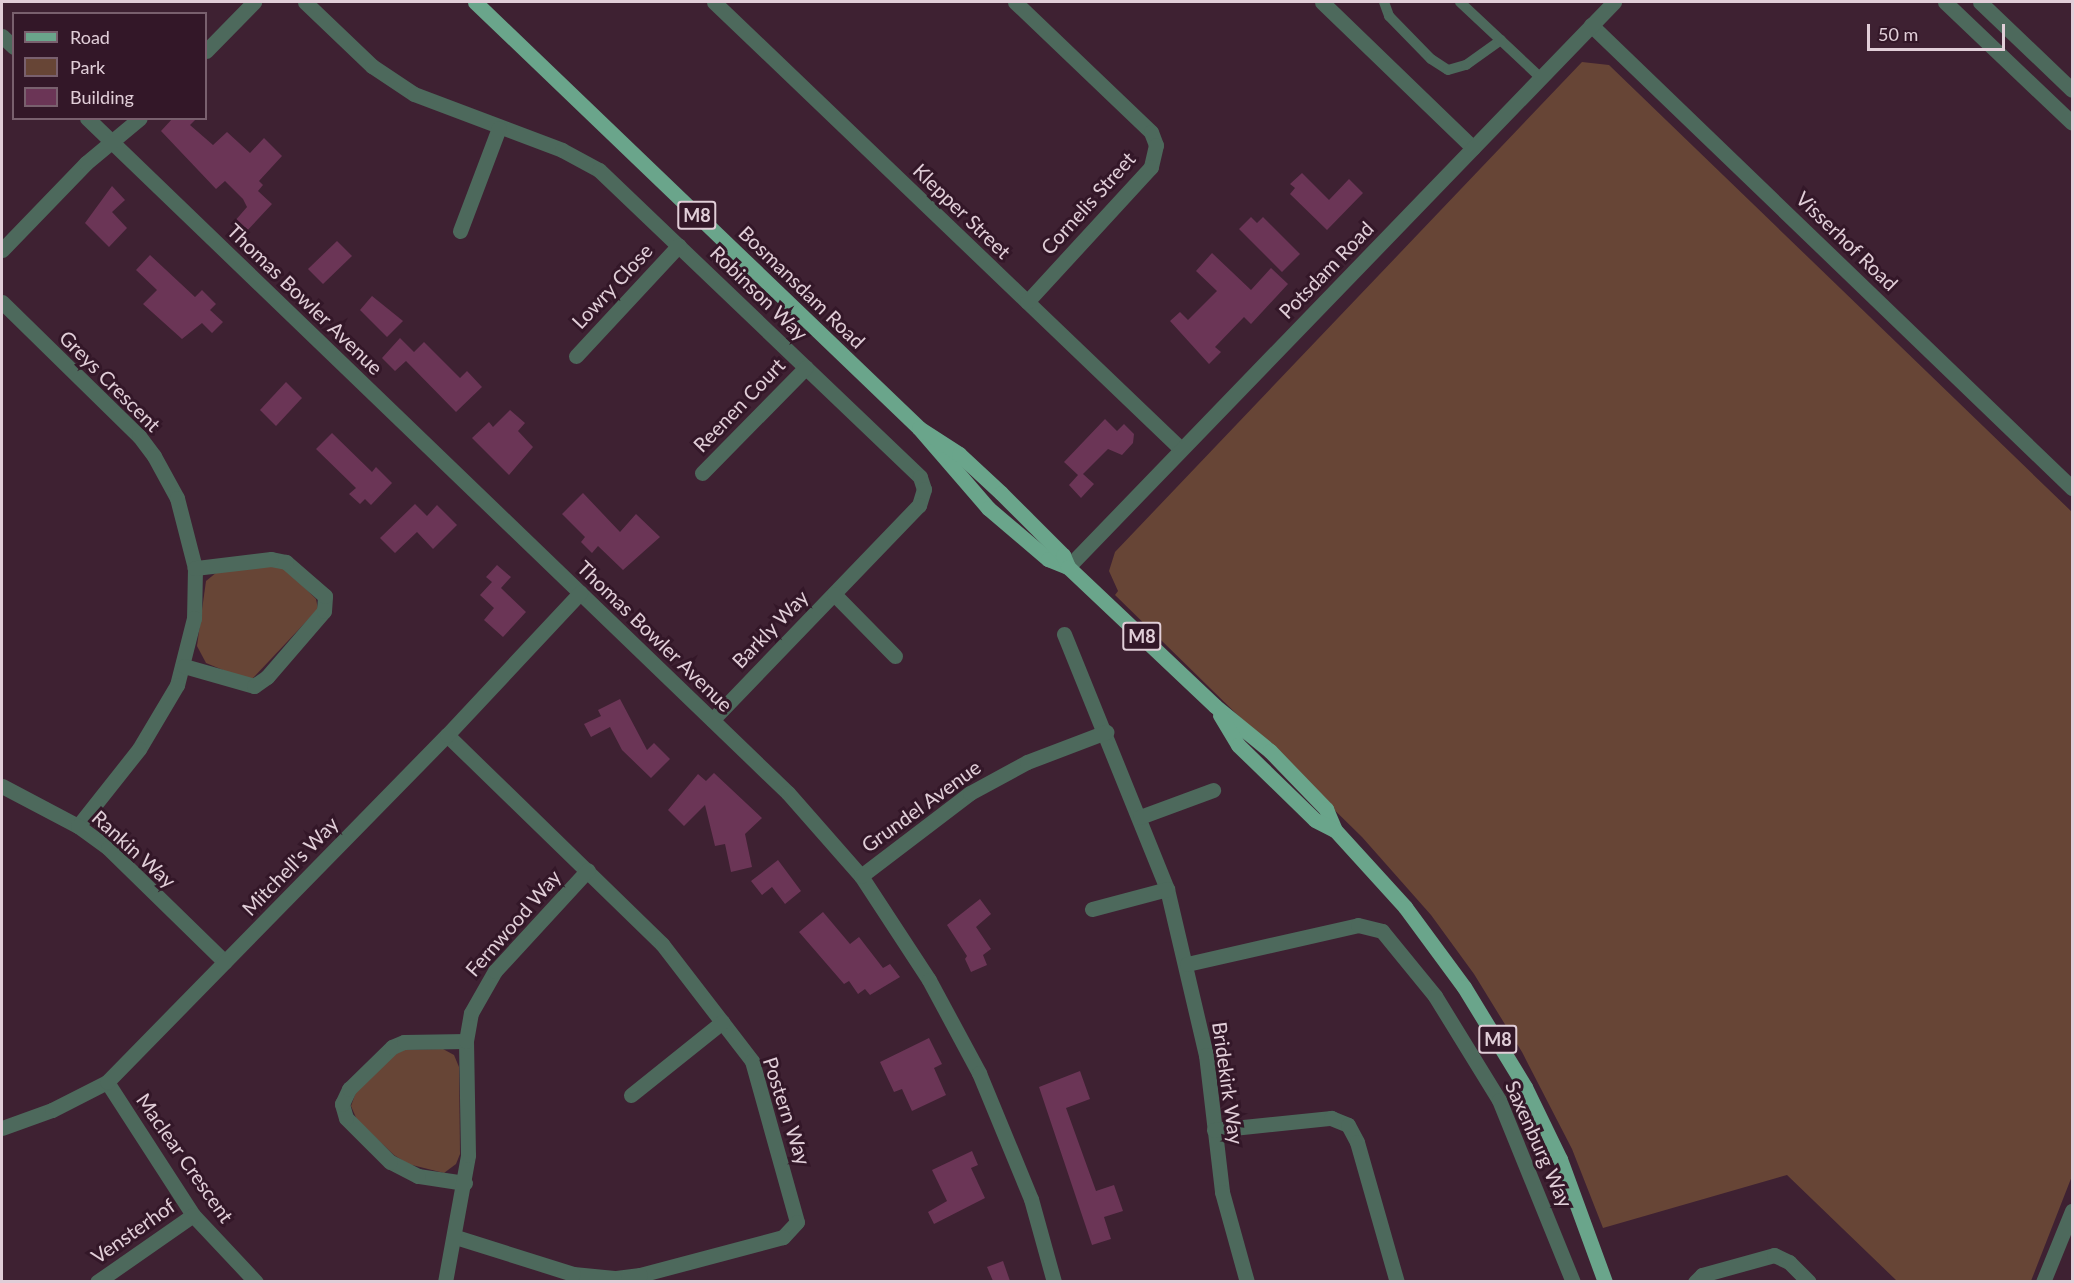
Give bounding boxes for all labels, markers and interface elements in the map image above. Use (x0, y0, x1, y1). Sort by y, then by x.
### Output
legend (12, 12, 207, 120)
scale bar (1870, 12, 2008, 50)
text: 50 m (1878, 23, 1918, 45)
text: Road (70, 26, 110, 48)
text: Park (70, 56, 105, 78)
text: Building (70, 86, 134, 108)
street label: Cornelis Street (1036, 147, 1140, 259)
street label: Klepper Street (908, 158, 1016, 264)
street label: Visserhof Road (1791, 186, 1903, 296)
road number: M8 (676, 200, 718, 230)
street label: Potsdam Road (1274, 217, 1378, 323)
street label: Thomas Bowler Avenue (222, 218, 388, 380)
street label: Bosmansdam Road (734, 221, 870, 353)
street label: Lowry Close (566, 238, 658, 334)
street label: Robinson Way (705, 241, 813, 345)
street label: Greys Crescent (54, 325, 166, 437)
street label: Reenen Court (688, 353, 790, 457)
street label: Thomas Bowler Avenue (572, 555, 738, 717)
street label: Barkly Way (727, 585, 813, 673)
road number: M8 (1121, 621, 1163, 651)
street label: Grundel Avenue (857, 755, 985, 857)
street label: Rankin Way (87, 805, 181, 893)
street label: Mitchell's Way (237, 812, 343, 920)
street label: Fernwood Way (460, 865, 566, 981)
street label: Bridekirk Way (1208, 1020, 1248, 1146)
road number: M8 (1477, 1024, 1519, 1054)
street label: Postern Way (758, 1054, 816, 1168)
street label: Saxenburg Way (1500, 1077, 1578, 1211)
street label: Maclear Crescent (131, 1088, 239, 1228)
street label: Vensterhof (87, 1193, 179, 1269)

